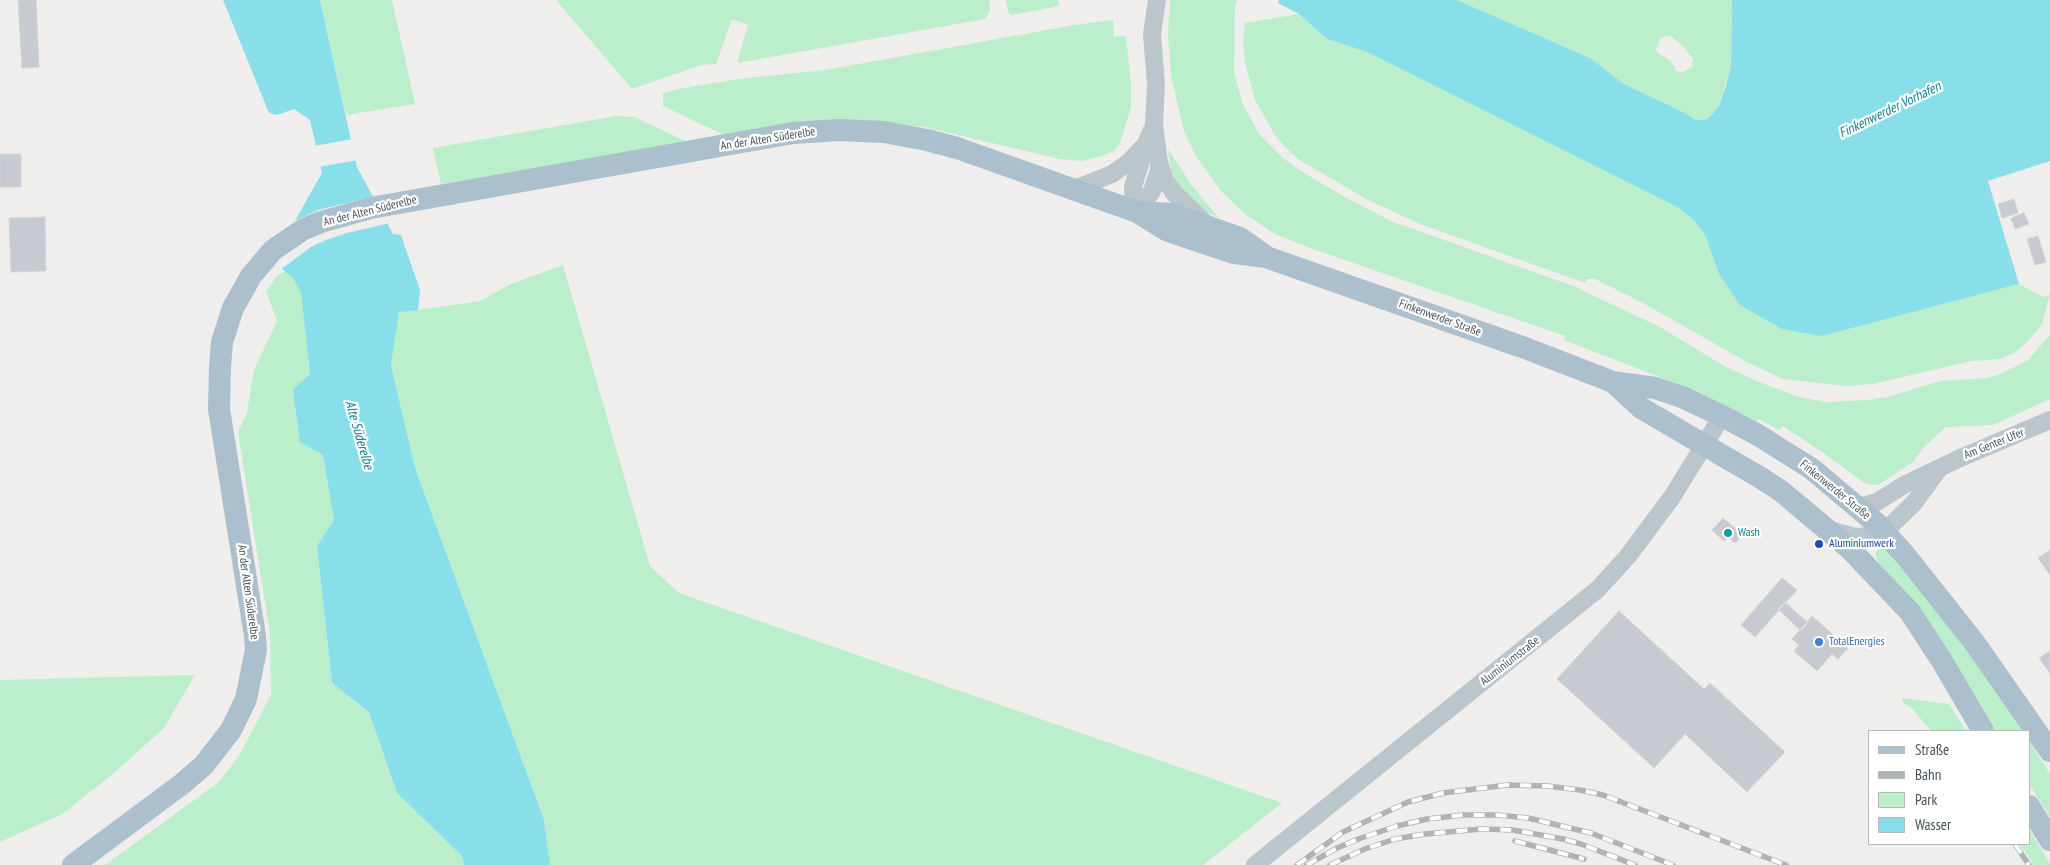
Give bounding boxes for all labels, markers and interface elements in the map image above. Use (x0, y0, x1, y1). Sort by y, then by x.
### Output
water label: Finkenwerder Vorhafen (1836, 78, 1944, 142)
street label: An der Alten Süderelbe (720, 124, 816, 154)
street label: An der Alten Süderelbe (322, 192, 418, 230)
street label: Finkenwerder Straße (1397, 297, 1483, 339)
water label: Alte Süderelbe (341, 399, 377, 471)
street label: Am Genter Ufer (1962, 425, 2026, 463)
street label: Finkenwerder Straße (1797, 457, 1873, 523)
place label: Wash (1738, 526, 1760, 540)
marker: Wash (1722, 527, 1734, 539)
place label: Aluminiumwerk (1829, 537, 1894, 551)
marker: Aluminiumwerk (1813, 538, 1825, 550)
street label: An der Alten Süderelbe (234, 544, 262, 640)
street label: Aluminiumstraße (1477, 633, 1543, 689)
place label: TotalEnergies (1829, 635, 1885, 649)
marker: TotalEnergies (1813, 636, 1825, 648)
legend (1868, 730, 2030, 845)
text: Straße (1915, 740, 1949, 759)
text: Bahn (1915, 765, 1941, 784)
text: Park (1915, 790, 1937, 809)
text: Wasser (1915, 815, 1951, 834)

